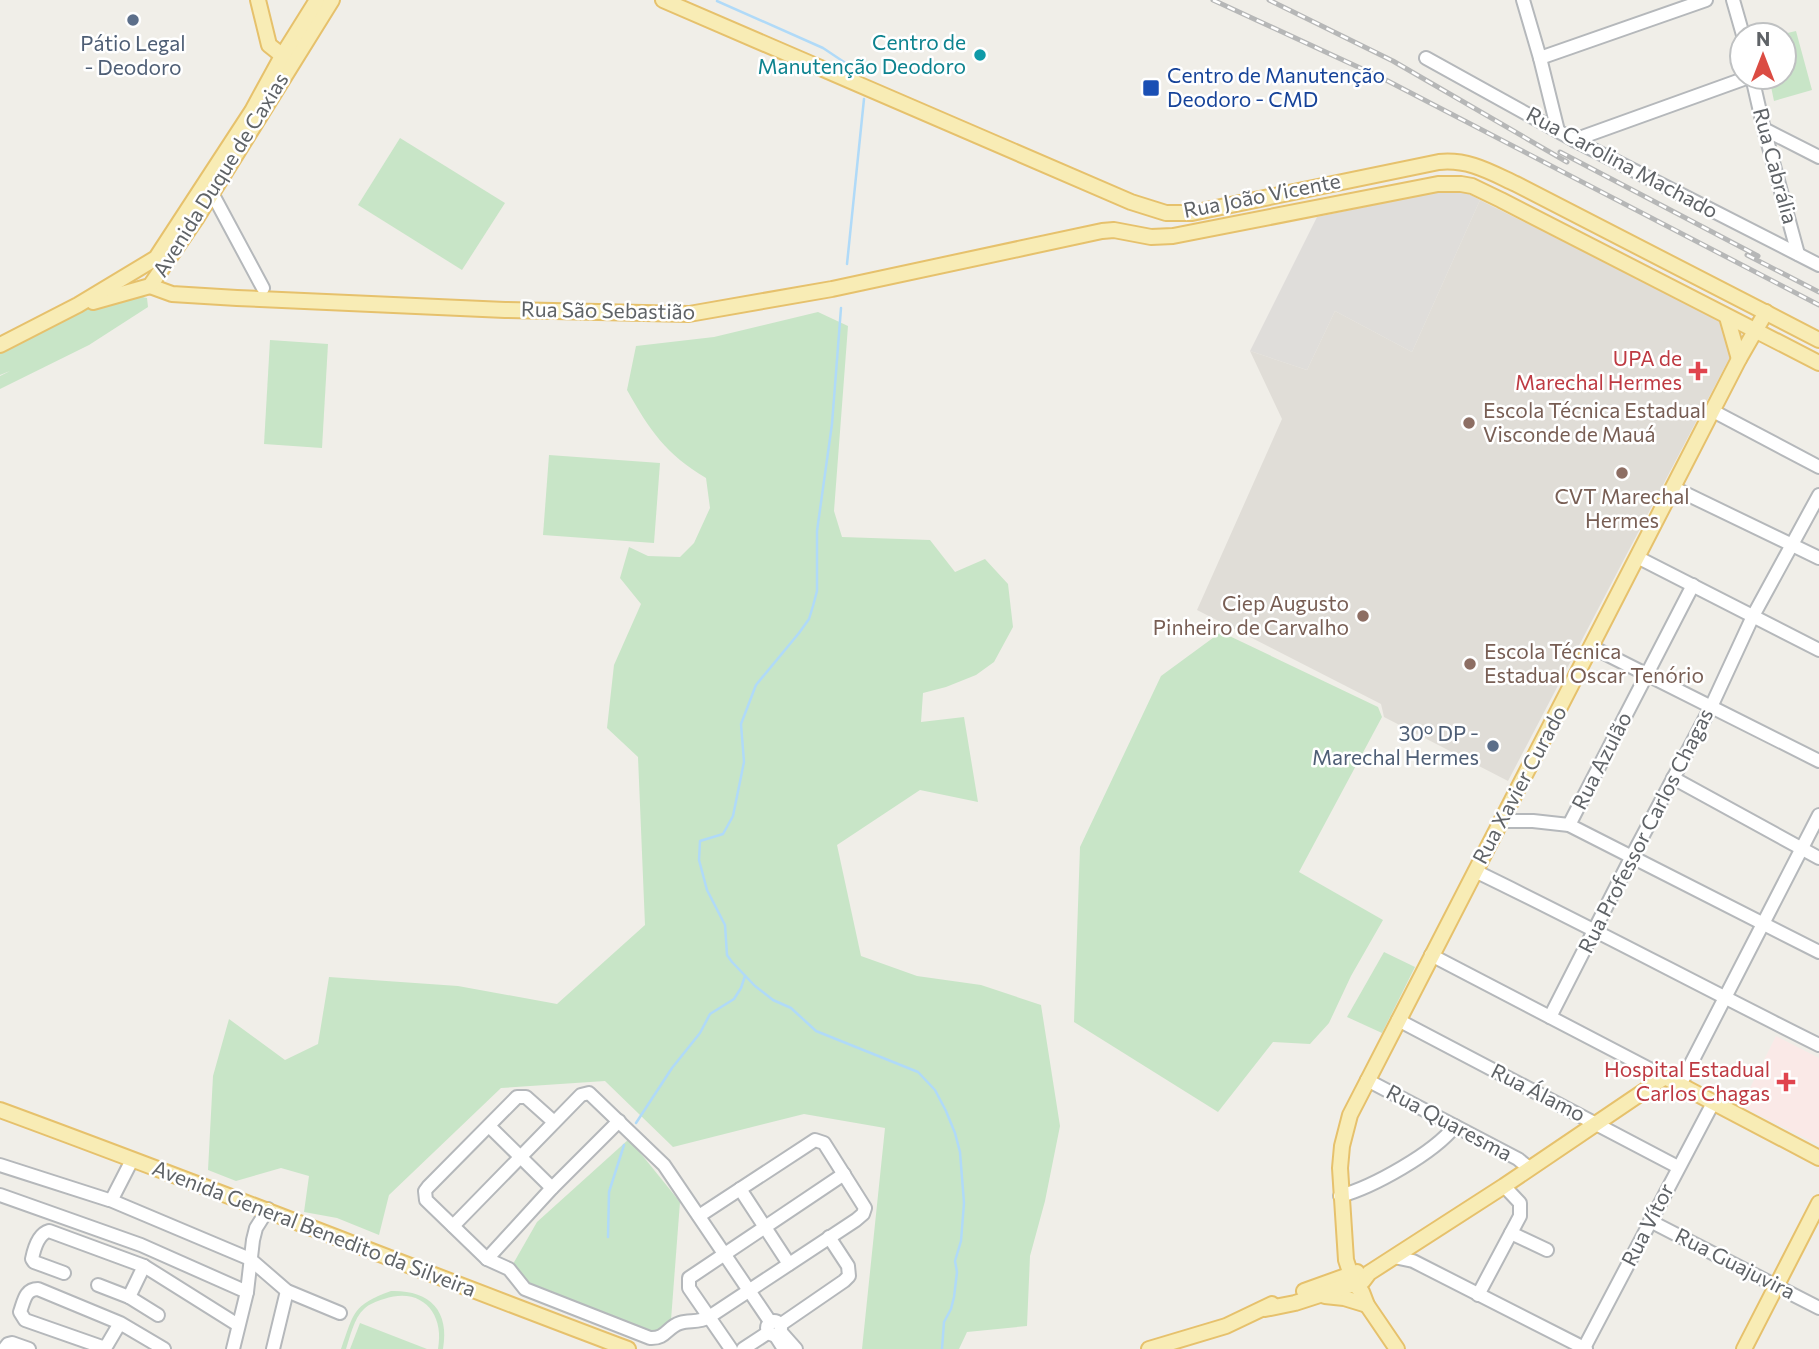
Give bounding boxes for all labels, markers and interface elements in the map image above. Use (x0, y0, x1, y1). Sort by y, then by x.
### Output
marker: Pátio Legal - Deodoro (125, 12, 141, 28)
north arrow (1728, 21, 1798, 91)
text: N (1756, 27, 1770, 50)
place label: Centro de Manutenção Deodoro (758, 29, 966, 78)
place label: Pátio Legal - Deodoro (80, 30, 186, 79)
marker: Centro de Manutenção Deodoro (972, 47, 988, 63)
place label: Centro de Manutenção Deodoro - CMD (1167, 62, 1385, 111)
street label: Avenida Duque de Caxias (147, 68, 293, 281)
marker: Centro de Manutenção Deodoro - CMD (1141, 78, 1161, 98)
street label: Rua Carolina Machado (1523, 101, 1723, 223)
street label: Rua Cabrália (1749, 105, 1804, 226)
street label: Rua João Vicente (1181, 167, 1342, 222)
street label: Rua São Sebastião (521, 295, 695, 324)
place label: UPA de Marechal Hermes (1515, 345, 1682, 394)
marker: UPA de Marechal Hermes (1688, 361, 1708, 381)
place label: Escola Técnica Estadual Visconde de Mauá (1483, 397, 1706, 446)
marker: Escola Técnica Estadual Visconde de Mauá (1461, 415, 1477, 431)
marker: CVT Marechal Hermes (1614, 465, 1630, 481)
place label: CVT Marechal Hermes (1554, 483, 1690, 532)
place label: Ciep Augusto Pinheiro de Carvalho (1153, 590, 1349, 639)
marker: Ciep Augusto Pinheiro de Carvalho (1355, 608, 1371, 624)
place label: Escola Técnica Estadual Oscar Tenório (1484, 638, 1704, 687)
marker: Escola Técnica Estadual Oscar Tenório (1462, 656, 1478, 672)
street label: Rua Xavier Curado (1466, 701, 1571, 868)
street label: Rua Professor Carlos Chagas (1572, 704, 1717, 957)
street label: Rua Azulão (1565, 707, 1636, 813)
place label: 30º DP - Marechal Hermes (1312, 720, 1479, 769)
marker: 30º DP - Marechal Hermes (1485, 738, 1501, 754)
place label: Hospital Estadual Carlos Chagas (1604, 1056, 1770, 1105)
street label: Rua Álamo (1487, 1057, 1590, 1126)
marker: Hospital Estadual Carlos Chagas (1776, 1072, 1796, 1092)
street label: Rua Quaresma (1383, 1078, 1517, 1165)
street label: Avenida General Benedito da Silveira (149, 1154, 480, 1301)
street label: Rua Vítor (1615, 1179, 1678, 1270)
street label: Rua Guajuvira (1672, 1222, 1800, 1304)

